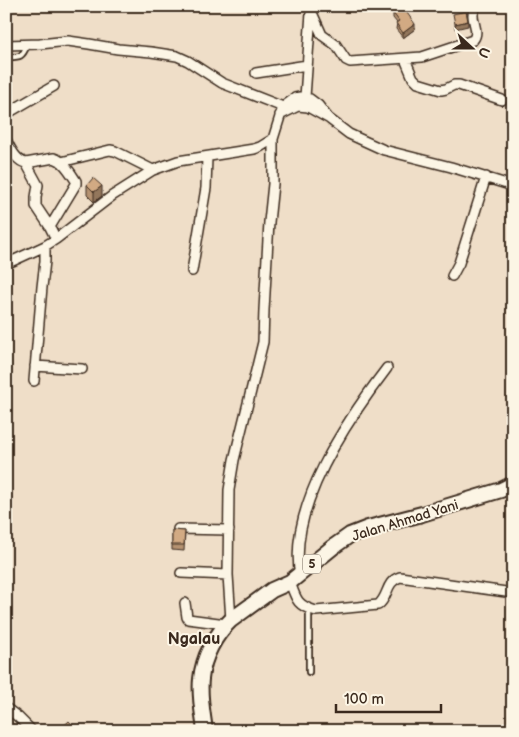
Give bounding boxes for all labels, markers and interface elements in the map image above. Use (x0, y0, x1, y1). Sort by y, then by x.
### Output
north arrow (446, 22, 496, 72)
text: U (474, 45, 493, 60)
street label: Jalan Ahmad Yani (350, 496, 460, 545)
road number: 5 (303, 554, 321, 574)
district label: Ngalau (168, 630, 220, 649)
scale bar (336, 682, 442, 714)
text: 100 m (344, 690, 384, 709)

